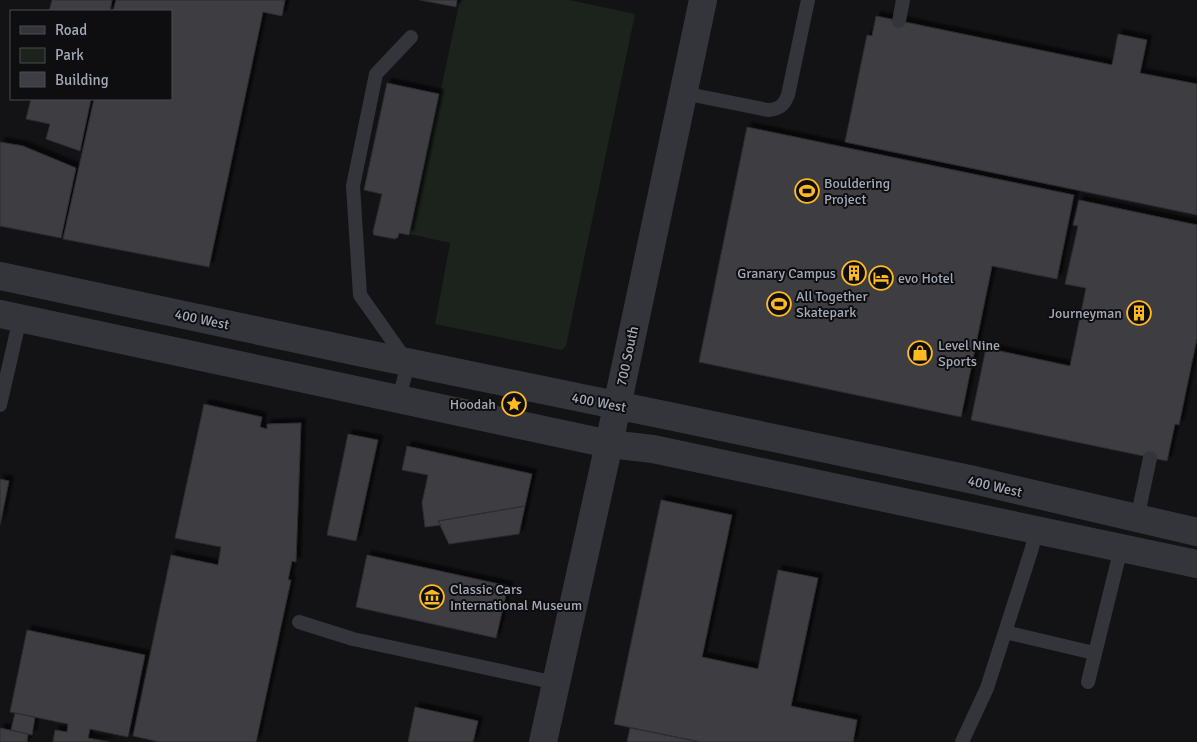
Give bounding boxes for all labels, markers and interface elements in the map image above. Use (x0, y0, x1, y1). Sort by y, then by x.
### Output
legend (10, 10, 172, 100)
text: Road (55, 21, 87, 39)
text: Park (55, 46, 84, 64)
text: Building (55, 71, 109, 89)
place label: Bouldering Project (824, 175, 890, 208)
sports icon: Bouldering Project (794, 178, 820, 204)
building icon: Granary Campus (841, 260, 867, 286)
place label: Granary Campus (737, 265, 836, 282)
hotel icon: evo Hotel (868, 265, 894, 291)
place label: evo Hotel (898, 270, 954, 287)
place label: All Together Skatepark (796, 288, 869, 321)
sports icon: All Together Skatepark (766, 291, 792, 317)
building icon: Journeyman (1126, 300, 1152, 326)
street label: 400 West (173, 305, 231, 334)
place label: Journeyman (1049, 305, 1122, 322)
street label: 700 South (613, 325, 642, 388)
place label: Level Nine Sports (938, 337, 1000, 370)
shop icon: Level Nine Sports (907, 340, 933, 366)
street label: 400 West (570, 389, 628, 416)
place icon: Hoodah (501, 391, 527, 417)
place label: Hoodah (450, 396, 496, 413)
street label: 400 West (966, 472, 1024, 501)
place label: Classic Cars International Museum (450, 581, 582, 614)
museum icon: Classic Cars International Museum (419, 584, 445, 610)

